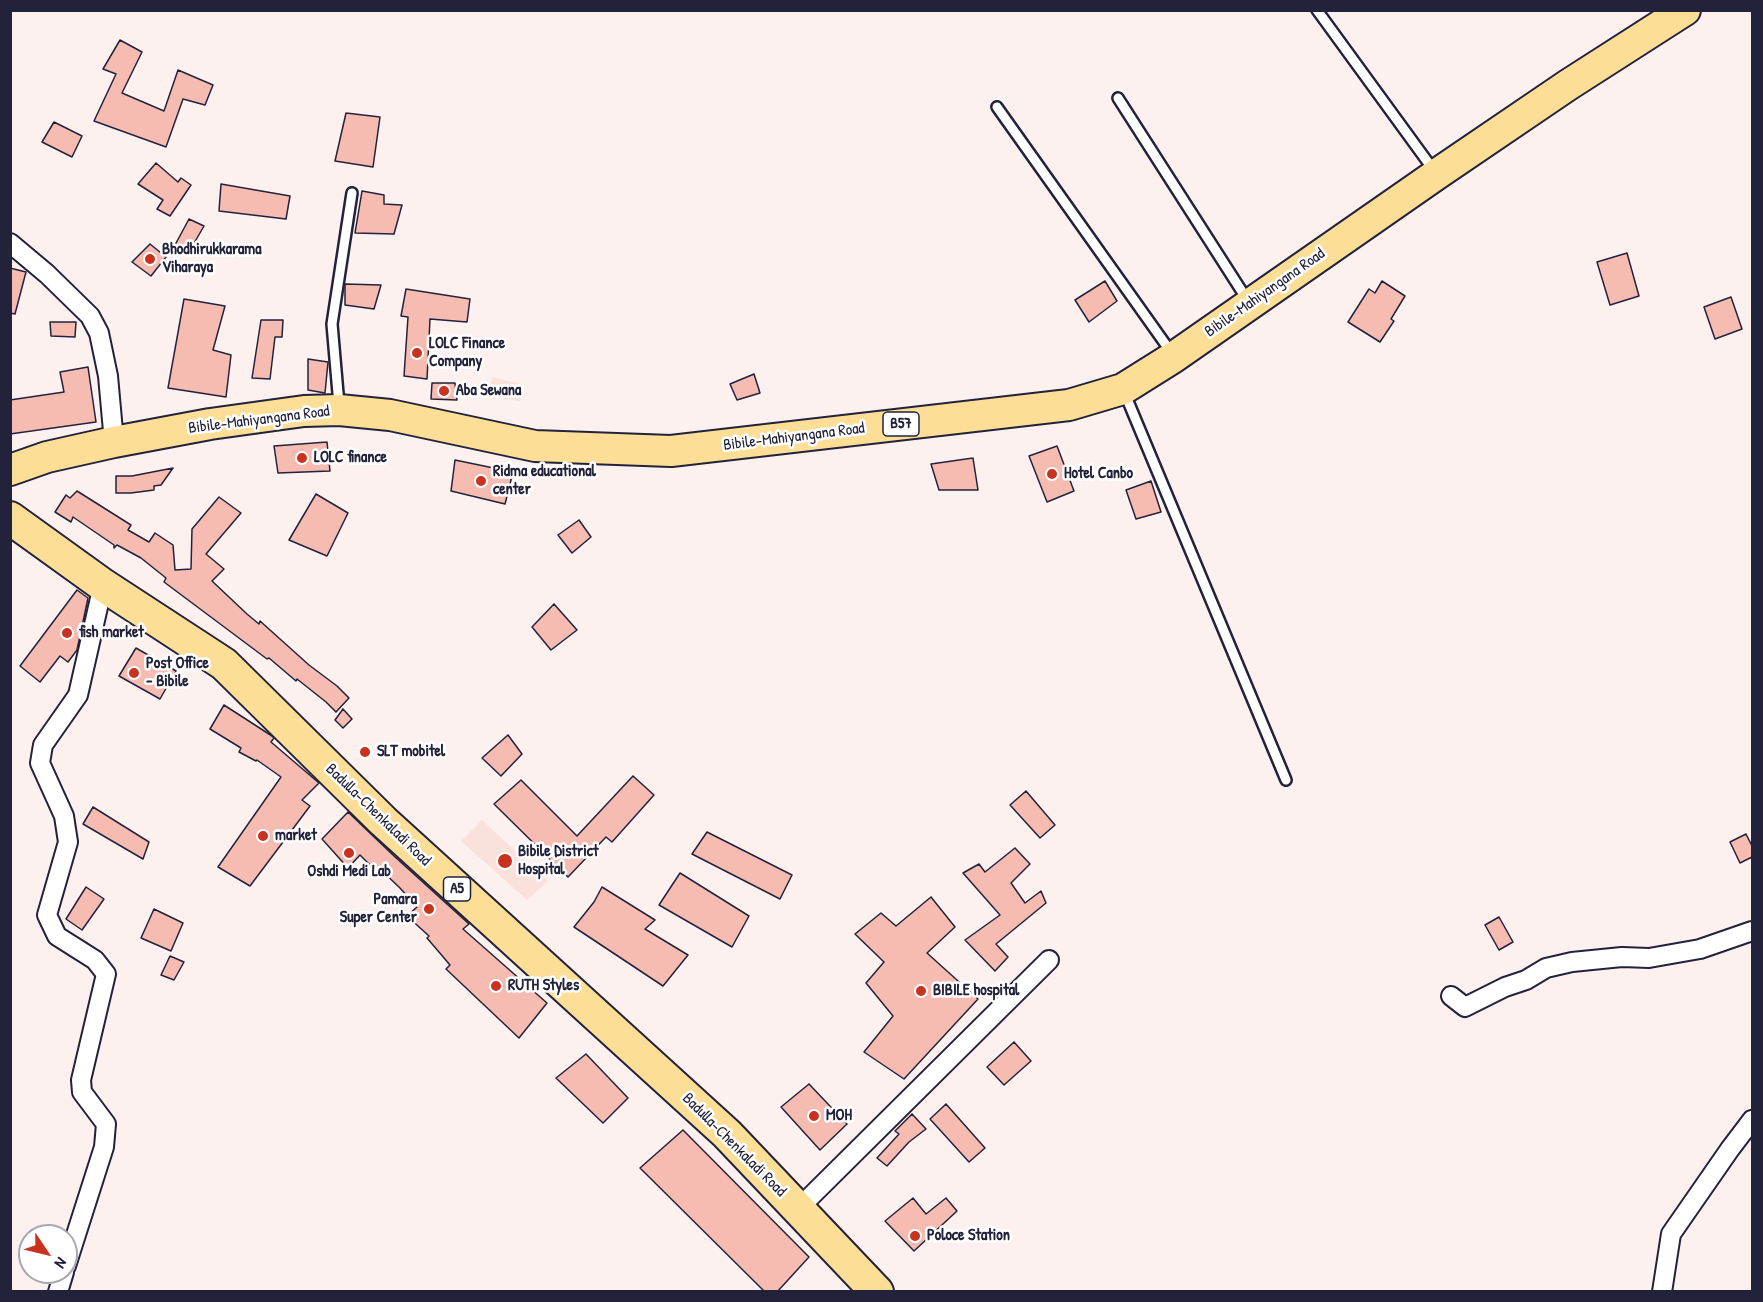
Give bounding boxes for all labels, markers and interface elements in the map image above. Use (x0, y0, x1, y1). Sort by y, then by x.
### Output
place label: Bhodhirukkarama Viharaya (162, 240, 262, 278)
street label: Bibile-Mahiyangana Road (1201, 244, 1329, 342)
marker: Bhodhirukkarama Viharaya (143, 252, 157, 266)
place label: LOLC Finance Company (429, 334, 505, 372)
marker: LOLC Finance Company (410, 346, 424, 360)
place label: Aba Sewana (456, 381, 521, 401)
marker: Aba Sewana (437, 384, 451, 398)
street label: Bibile-Mahiyangana Road (187, 402, 331, 438)
road number: B57 (883, 412, 919, 436)
street label: Bibile-Mahiyangana Road (722, 419, 866, 455)
place label: LOLC finance (314, 448, 387, 468)
marker: LOLC finance (295, 451, 309, 465)
place label: Ridma educational center (493, 462, 596, 500)
place label: Hotel Canbo (1064, 464, 1133, 484)
marker: Hotel Canbo (1045, 467, 1059, 481)
marker: Ridma educational center (474, 474, 488, 488)
place label: fish market (79, 623, 144, 643)
marker: fish market (60, 626, 74, 640)
place label: Post Office - Bibile (146, 654, 209, 692)
marker: Post Office - Bibile (127, 666, 141, 680)
place label: SLT mobitel (377, 742, 445, 762)
marker: SLT mobitel (358, 745, 372, 759)
street label: Badulla-Chenkaladi Road (321, 760, 435, 870)
place label: market (275, 826, 317, 846)
marker: market (256, 829, 270, 843)
place label: Bibile District Hospital (518, 842, 598, 880)
marker: Oshdi Medi Lab (342, 846, 356, 860)
marker: Bibile District Hospital (496, 852, 514, 870)
place label: Oshdi Medi Lab (307, 862, 391, 882)
road number: A5 (444, 877, 470, 901)
place label: Pamara Super Center (340, 890, 417, 928)
marker: Pamara Super Center (422, 902, 436, 916)
place label: RUTH Styles (508, 976, 579, 996)
marker: RUTH Styles (489, 979, 503, 993)
place label: BIBILE hospital (933, 981, 1019, 1001)
marker: BIBILE hospital (914, 984, 928, 998)
street label: Badulla-Chenkaladi Road (678, 1089, 790, 1201)
place label: MOH (826, 1106, 852, 1126)
marker: MOH (807, 1109, 821, 1123)
north arrow (18, 1224, 78, 1284)
place label: Poloce Station (927, 1226, 1010, 1246)
marker: Poloce Station (908, 1229, 922, 1243)
text: N (50, 1253, 73, 1273)

